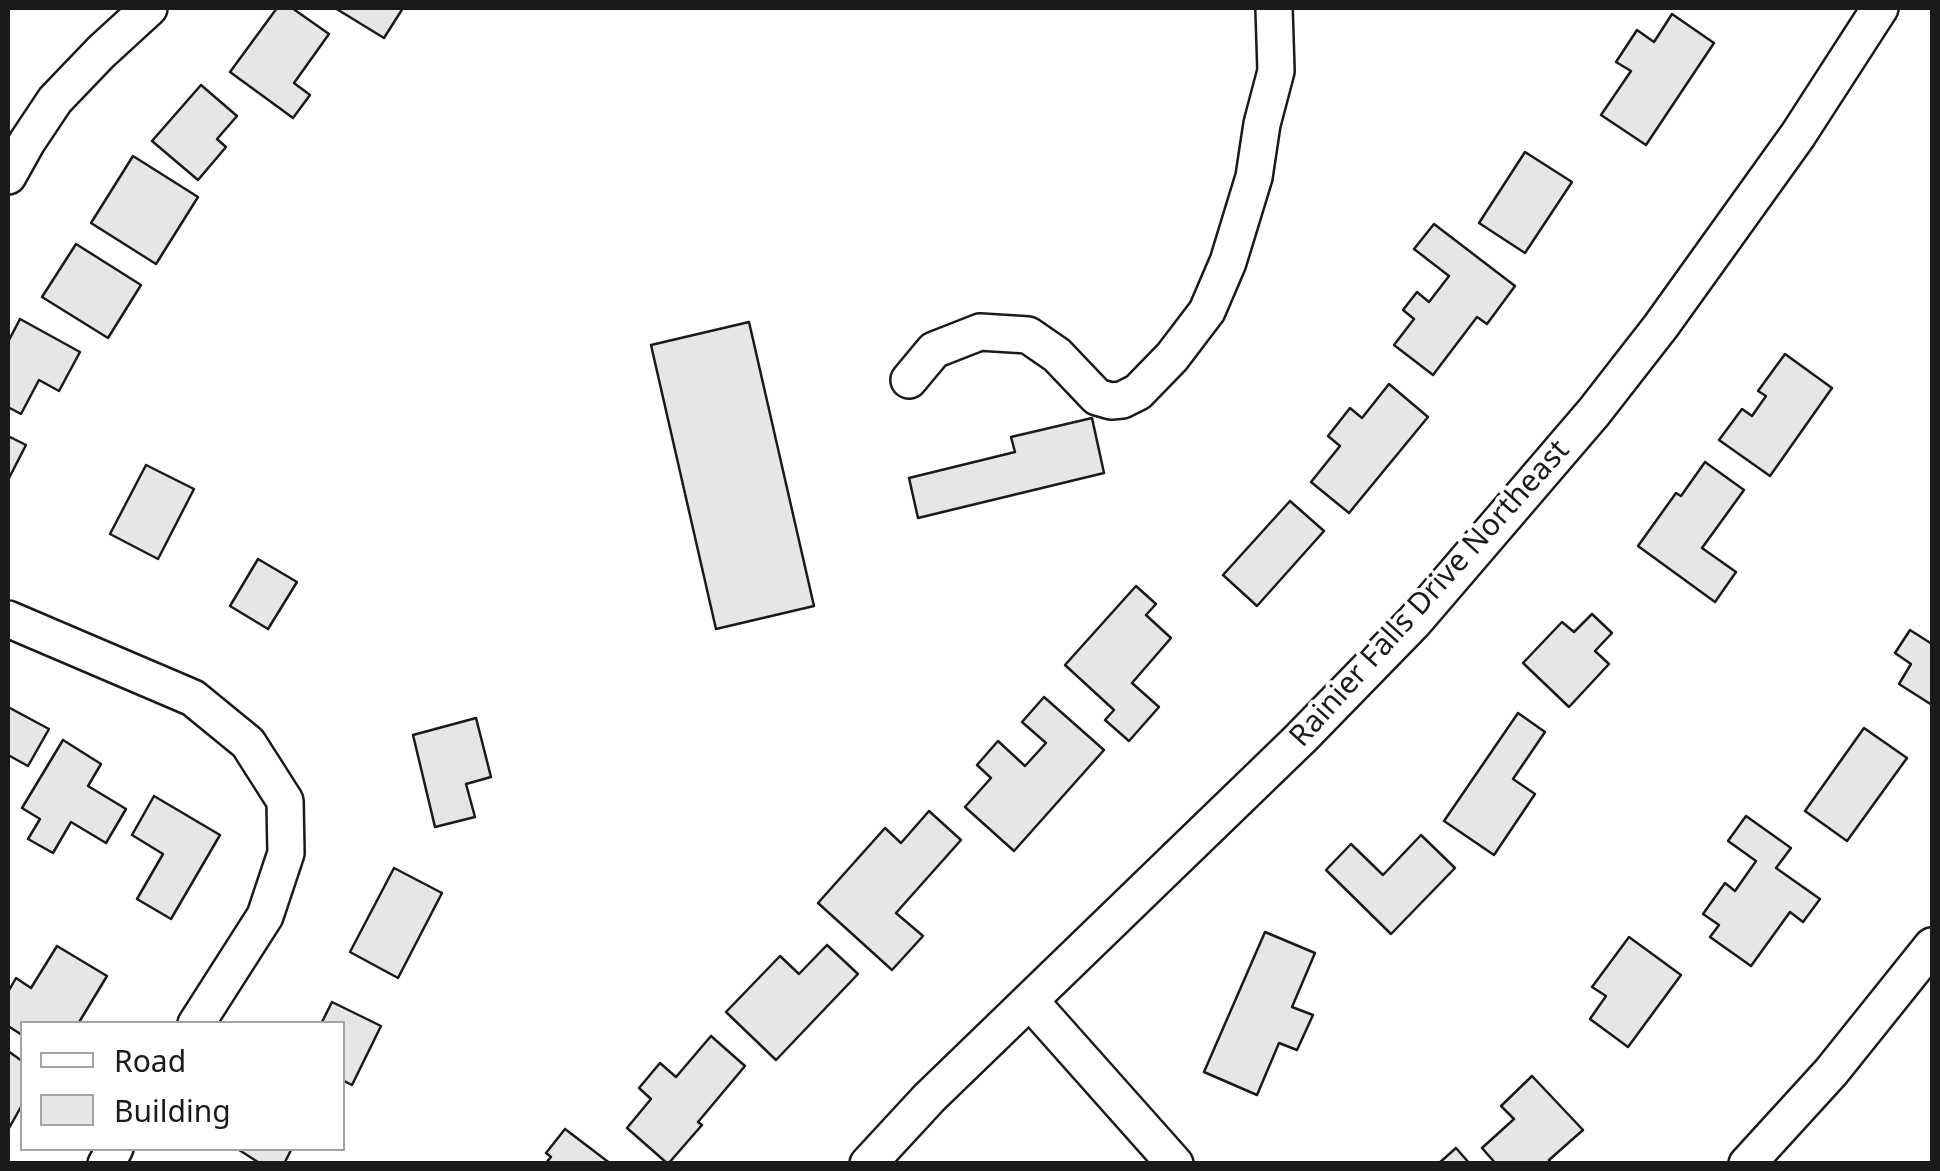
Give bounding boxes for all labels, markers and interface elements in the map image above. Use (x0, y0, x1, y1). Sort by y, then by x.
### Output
street label: Rainier Falls Drive Northeast (1283, 433, 1577, 755)
legend (20, 1021, 345, 1151)
text: Road (114, 1040, 186, 1081)
text: Building (114, 1090, 231, 1131)

